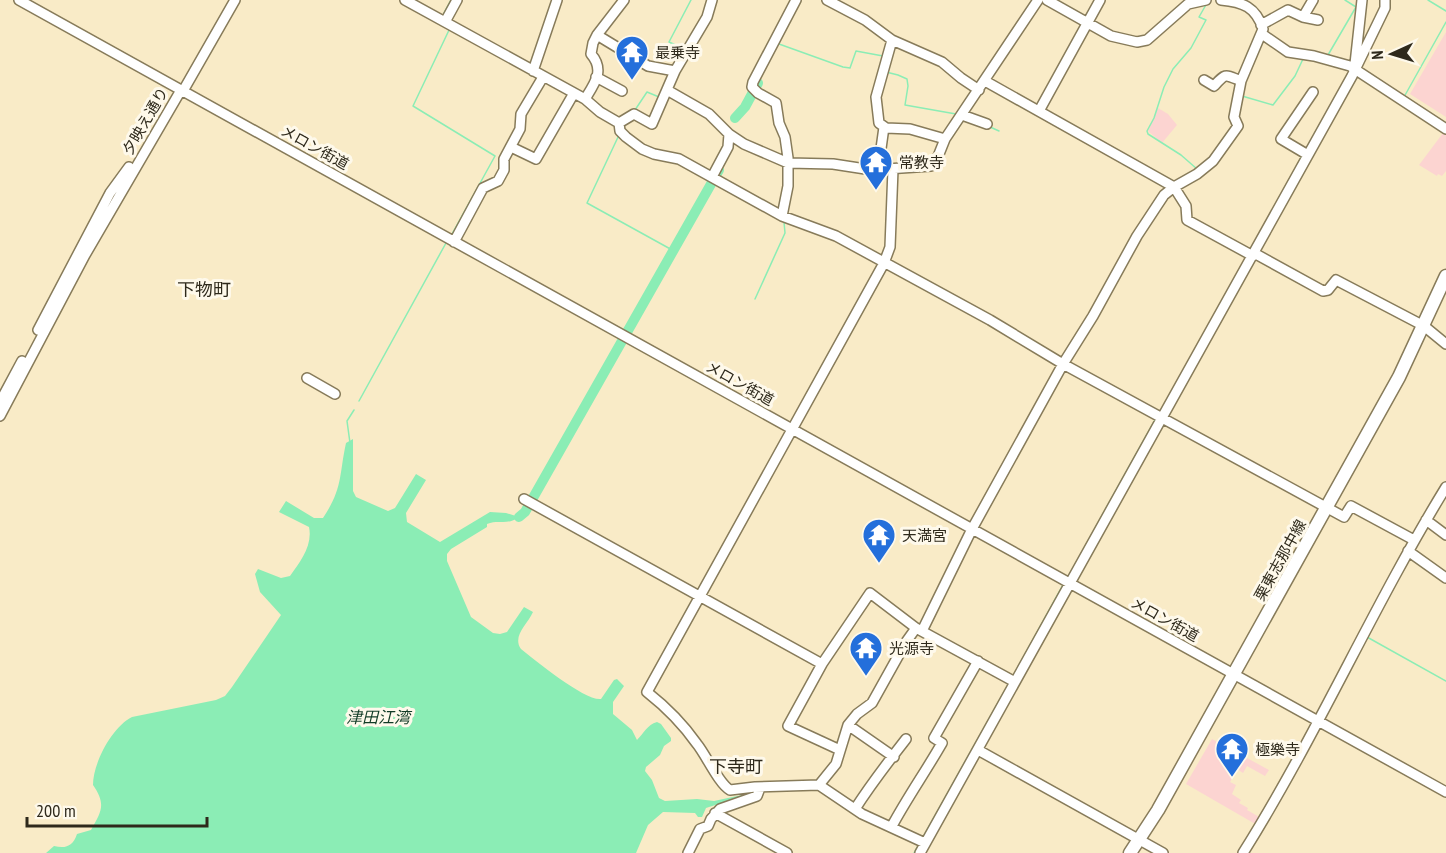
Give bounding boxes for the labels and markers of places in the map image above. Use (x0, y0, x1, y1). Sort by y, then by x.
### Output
temple icon: 最乗寺 (614, 34, 650, 81)
place label: 最乗寺 (655, 43, 700, 62)
temple icon: 常教寺 (858, 144, 894, 191)
place label: 常教寺 (899, 153, 944, 172)
temple icon: 天満宮 (861, 517, 897, 564)
place label: 天満宮 (902, 526, 947, 545)
temple icon: 光源寺 (848, 630, 884, 677)
place label: 光源寺 (889, 639, 934, 658)
temple icon: 極樂寺 (1214, 731, 1250, 778)
place label: 極樂寺 (1255, 740, 1300, 759)

